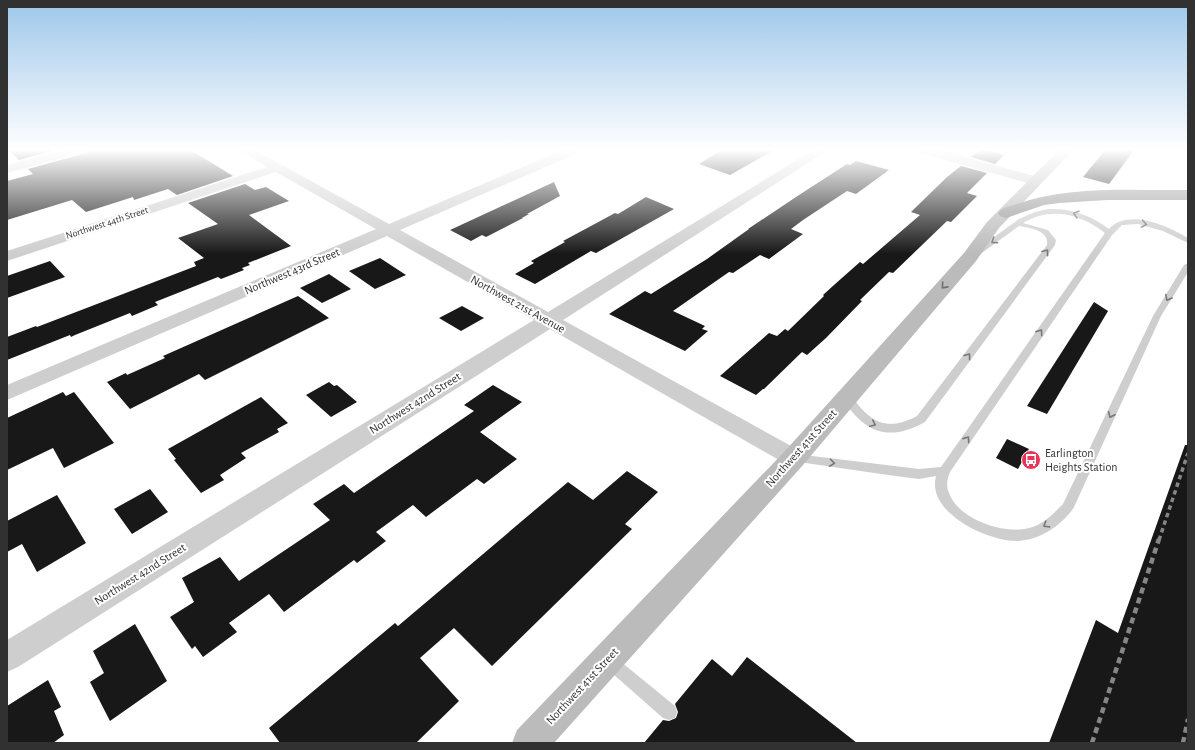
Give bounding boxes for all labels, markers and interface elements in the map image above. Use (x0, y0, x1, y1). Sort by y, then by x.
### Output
street label: Northwest 44th Street (65, 205, 150, 241)
one-way arrow (1073, 210, 1080, 219)
one-way arrow (1141, 219, 1147, 228)
one-way arrow (991, 236, 998, 243)
street label: Northwest 43rd Street (243, 245, 342, 296)
one-way arrow (1042, 249, 1049, 256)
street label: Northwest 21st Avenue (469, 273, 567, 335)
one-way arrow (942, 281, 949, 289)
one-way arrow (1165, 294, 1172, 301)
one-way arrow (1035, 330, 1042, 337)
one-way arrow (963, 353, 970, 360)
street label: Northwest 42nd Street (367, 370, 463, 436)
street label: Northwest 41st Street (763, 407, 839, 489)
one-way arrow (1108, 411, 1116, 418)
one-way arrow (869, 419, 876, 427)
one-way arrow (962, 436, 970, 443)
place label: Earlington Heights Station (1045, 447, 1117, 473)
bus stop icon: Earlington Heights Station (1020, 449, 1042, 471)
one-way arrow (829, 458, 835, 467)
one-way arrow (1043, 521, 1050, 528)
street label: Northwest 42nd Street (92, 541, 188, 607)
street label: Northwest 41st Street (544, 645, 620, 726)

